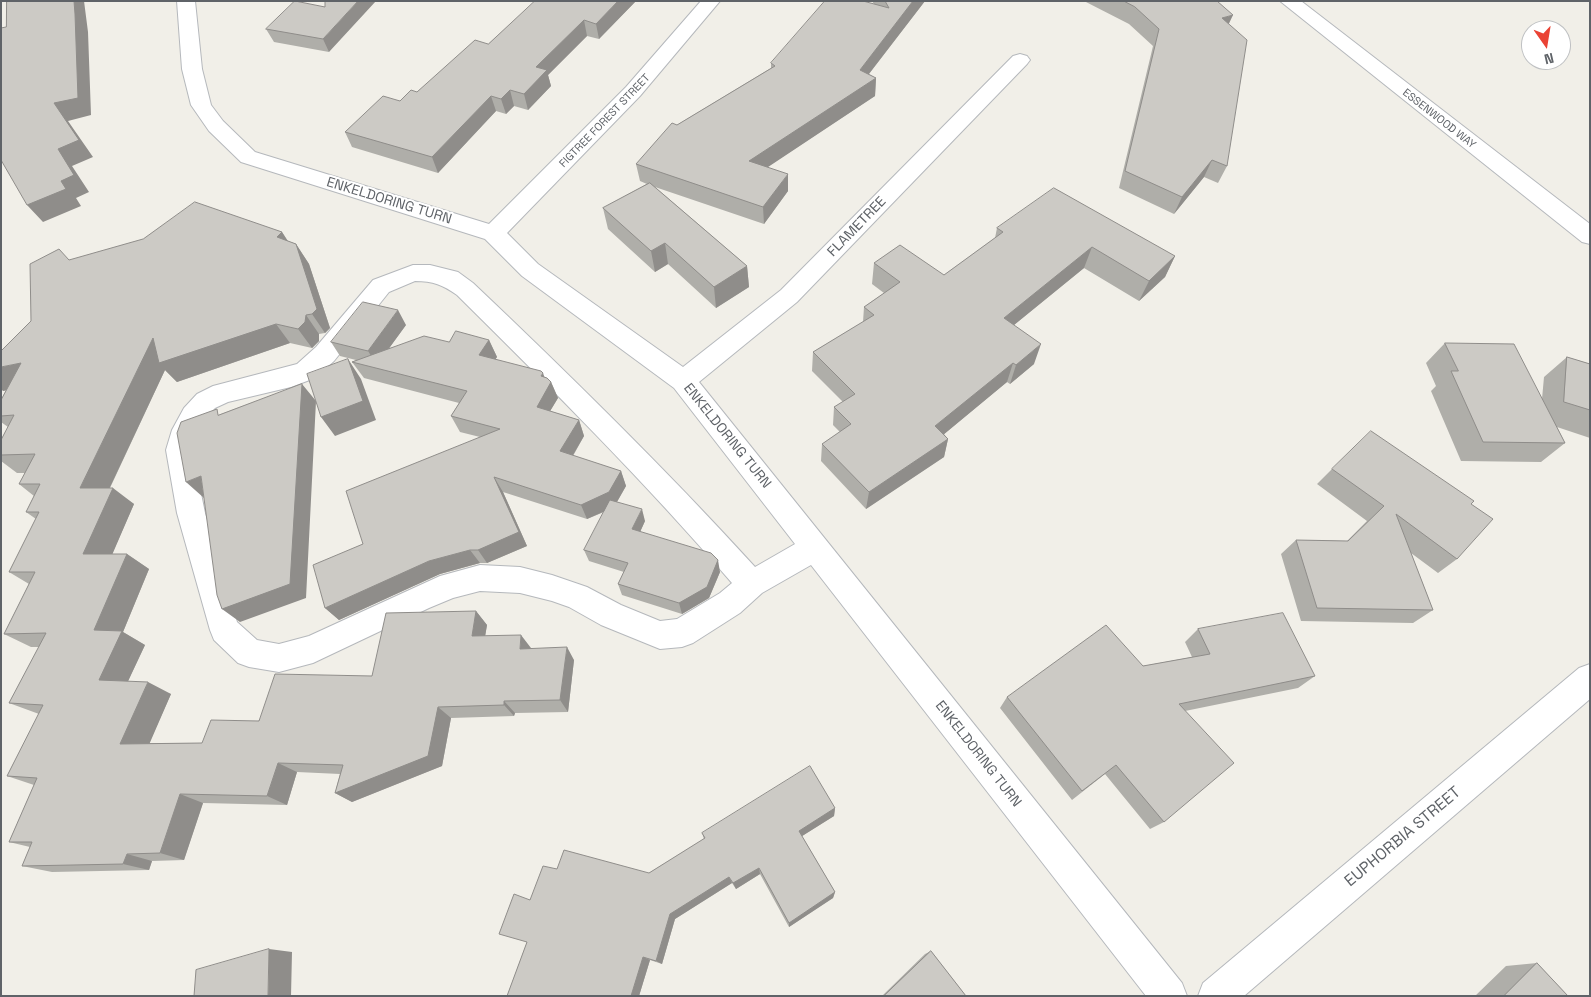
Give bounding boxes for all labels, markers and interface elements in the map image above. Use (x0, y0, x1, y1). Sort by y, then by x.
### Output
north arrow (1521, 20, 1571, 70)
text: N (1543, 49, 1556, 68)
street label: FIGTREE FOREST STREET (557, 71, 653, 171)
street label: ESSENWOOD WAY (1400, 86, 1478, 152)
street label: ENKELDORING TURN (324, 174, 454, 228)
street label: FLAMETREE (824, 194, 890, 260)
street label: ENKELDORING TURN (680, 380, 774, 492)
street label: ENKELDORING TURN (931, 698, 1025, 810)
street label: EUPHORBIA STREET (1341, 783, 1465, 891)

